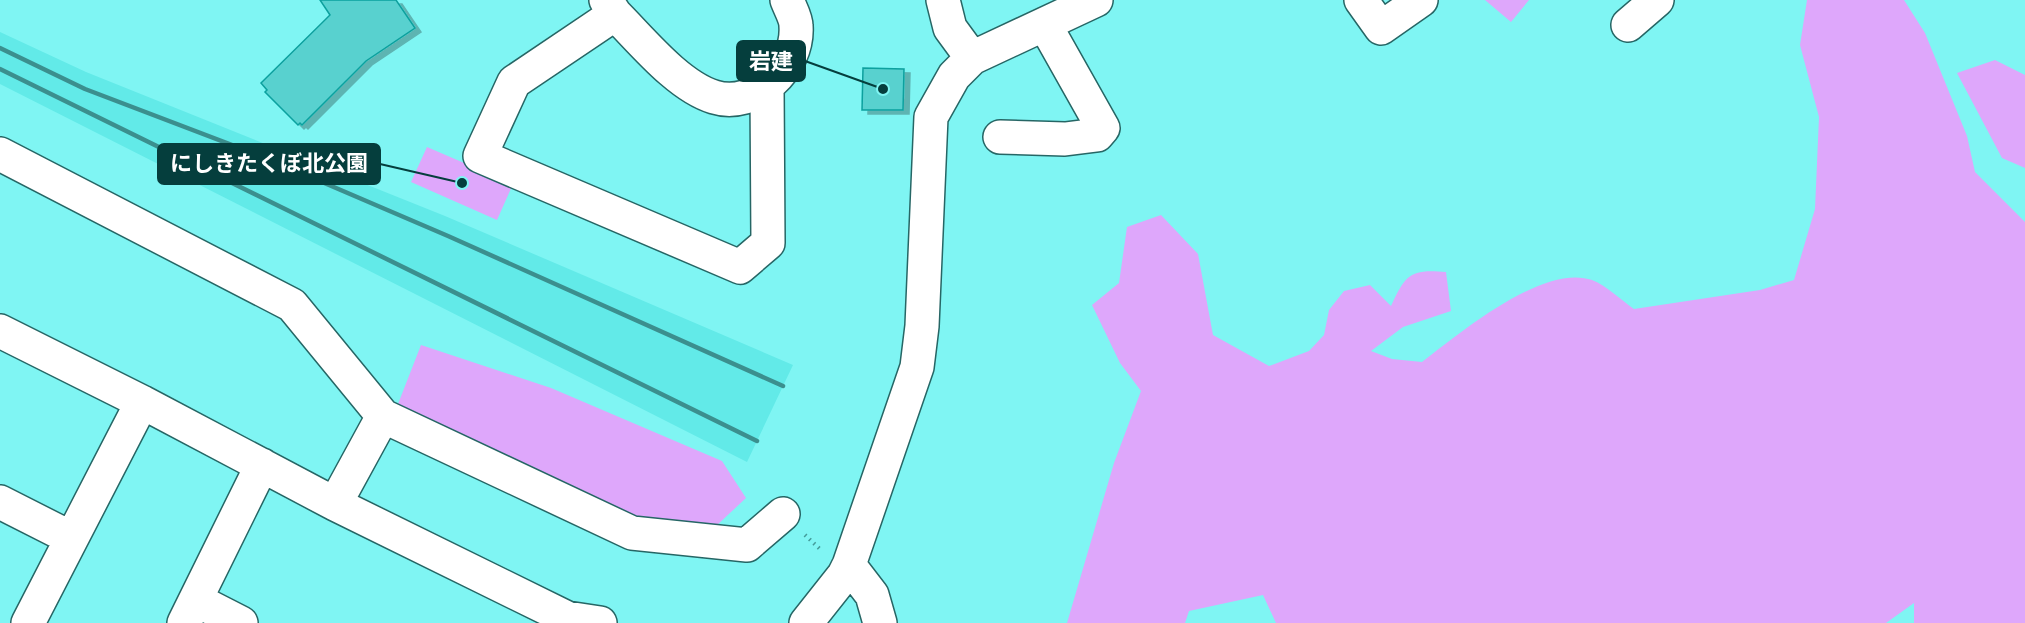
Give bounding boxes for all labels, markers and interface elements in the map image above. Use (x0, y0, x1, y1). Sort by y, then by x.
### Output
callout: 岩建 (737, 41, 805, 81)
text: 岩建 (749, 47, 793, 77)
callout: にしきたくぼ北公園 (158, 144, 380, 184)
text: にしきたくぼ北公園 (170, 149, 368, 179)

